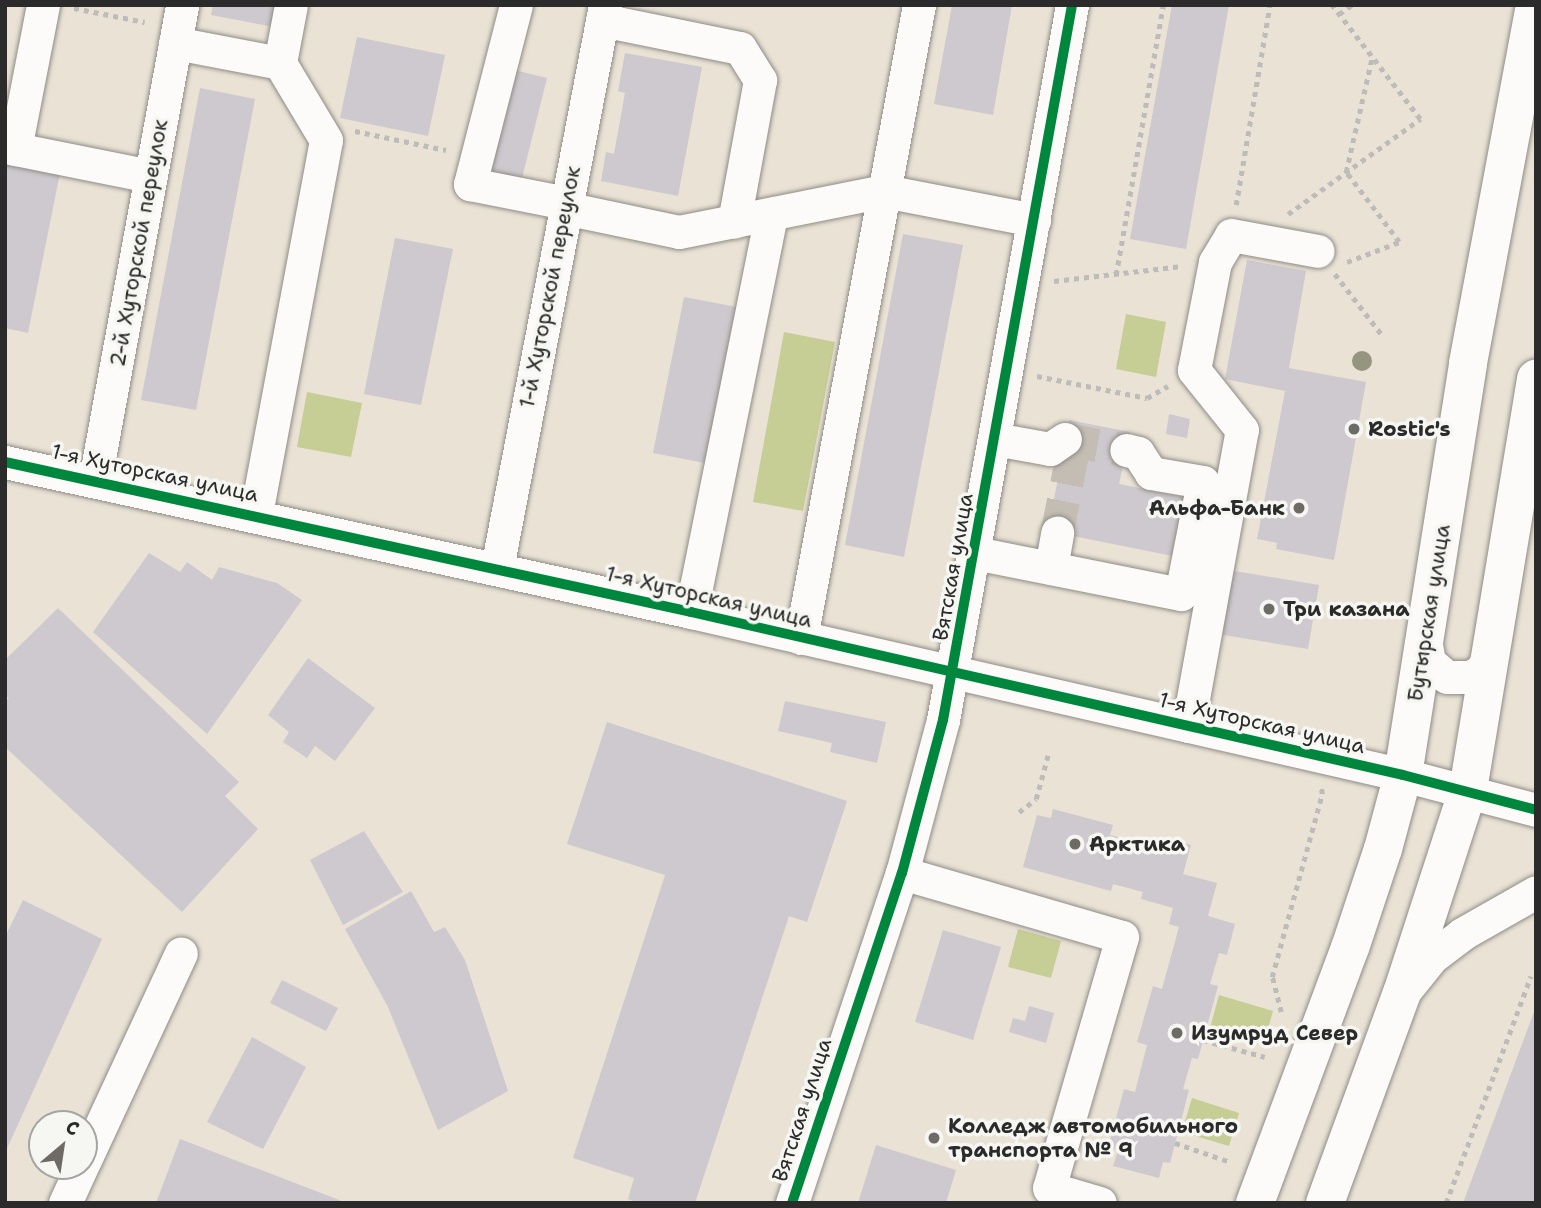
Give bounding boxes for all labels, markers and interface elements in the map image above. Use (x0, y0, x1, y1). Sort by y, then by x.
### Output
street label: 2-й Хуторской переулок (105, 117, 173, 369)
street label: 1-й Хуторской переулок (514, 164, 586, 410)
place label: Rostic's (1368, 416, 1450, 442)
marker: Rostic's (1346, 421, 1362, 437)
street label: 1-я Хуторская улица (49, 439, 261, 507)
street label: Вятская улица (928, 491, 978, 643)
place label: Альфа-Банк (1149, 495, 1285, 521)
marker: Альфа-Банк (1291, 500, 1307, 516)
street label: Бутырская улица (1403, 522, 1455, 704)
street label: 1-я Хуторская улица (603, 561, 815, 633)
place label: Три казана (1283, 596, 1410, 622)
marker: Три казана (1261, 601, 1277, 617)
street label: 1-я Хуторская улица (1156, 687, 1368, 759)
place label: Арктика (1089, 831, 1185, 857)
marker: Арктика (1067, 836, 1083, 852)
place label: Изумруд Север (1191, 1020, 1358, 1046)
marker: Изумруд Север (1169, 1025, 1185, 1041)
street label: Вятская улица (767, 1035, 837, 1185)
north arrow (28, 1110, 98, 1180)
place label: Колледж автомобильного транспорта № 9 (948, 1113, 1238, 1163)
text: С (61, 1114, 84, 1142)
marker: Колледж автомобильного транспорта № 9 (926, 1130, 942, 1146)

